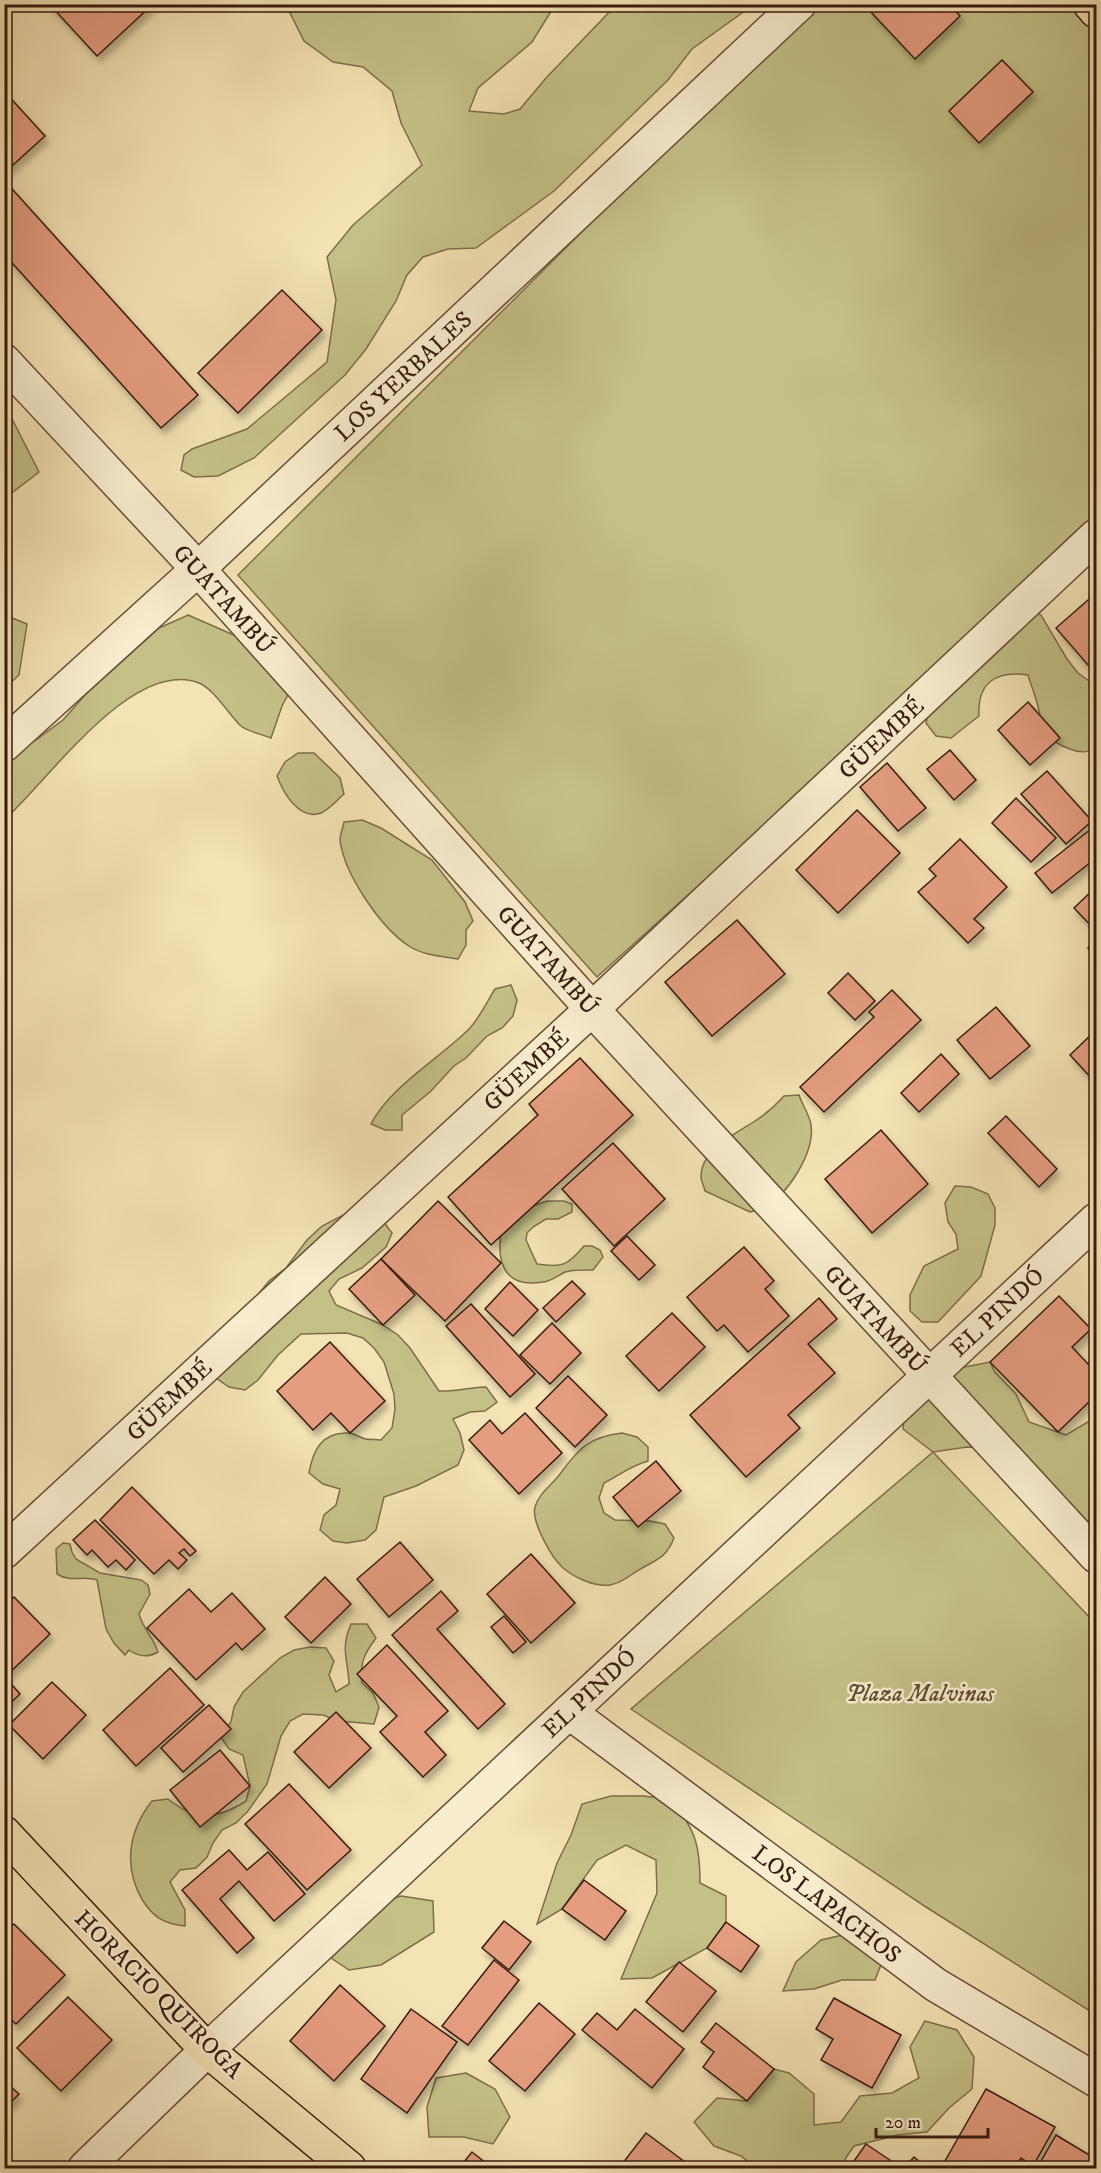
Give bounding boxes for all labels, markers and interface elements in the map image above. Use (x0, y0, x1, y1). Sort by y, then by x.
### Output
street label: LOS YERBALES (328, 305, 479, 448)
street label: GUATAMBÚ (166, 538, 281, 661)
street label: GÜEMBÉ (833, 691, 931, 786)
street label: GUATAMBÚ (490, 899, 605, 1022)
street label: GÜEMBÉ (478, 1023, 576, 1118)
street label: GUATAMBÚ (817, 1258, 934, 1380)
street label: EL PINDÓ (944, 1261, 1051, 1364)
street label: GÜEMBÉ (121, 1353, 219, 1448)
street label: EL PINDÓ (536, 1642, 643, 1745)
park label: Plaza Malvinas (846, 1679, 995, 1709)
street label: LOS LAPACHOS (746, 1839, 907, 1971)
street label: HORACIO QUIROGA (68, 1904, 249, 2086)
scale bar (876, 2101, 988, 2139)
text: 20 m (885, 2112, 921, 2134)

